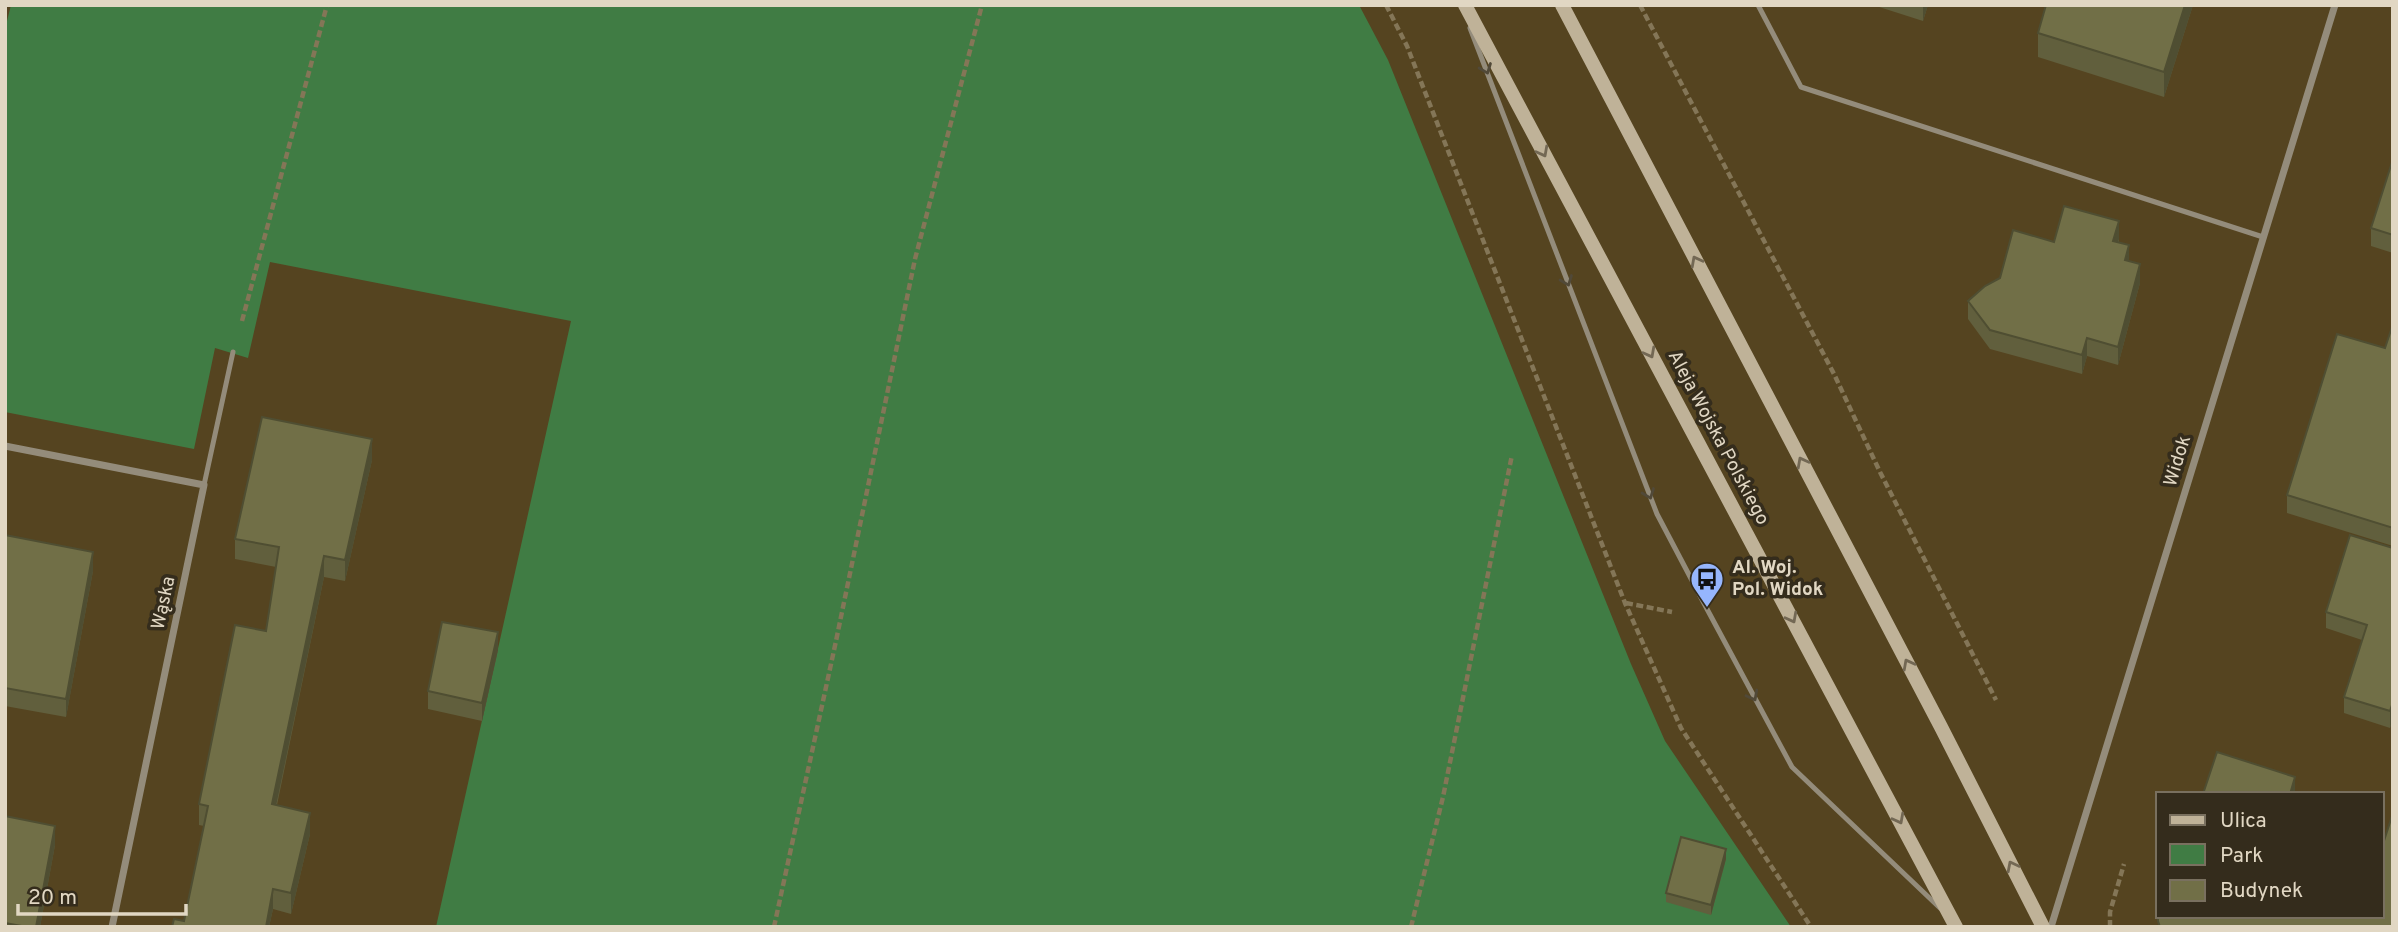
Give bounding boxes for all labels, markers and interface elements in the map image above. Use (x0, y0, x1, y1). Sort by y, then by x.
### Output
one-way arrow (1478, 62, 1492, 75)
one-way arrow (1535, 145, 1548, 157)
one-way arrow (1691, 256, 1704, 268)
one-way arrow (1559, 275, 1573, 287)
one-way arrow (1642, 345, 1655, 358)
street label: Aleja Wojska Polskiego (1662, 347, 1774, 529)
street label: Widok (2159, 433, 2197, 489)
one-way arrow (1797, 457, 1810, 469)
one-way arrow (1641, 487, 1655, 499)
place label: Al. Woj. Pol. Widok (1732, 556, 1824, 602)
bus stop icon: Al. Woj. Pol. Widok (1688, 560, 1726, 609)
street label: Wąska (147, 574, 181, 632)
one-way arrow (1784, 611, 1797, 623)
one-way arrow (1903, 658, 1916, 671)
one-way arrow (1745, 688, 1759, 701)
legend (2156, 792, 2384, 918)
text: Ulica (2220, 808, 2267, 835)
one-way arrow (1891, 812, 1904, 824)
text: Park (2220, 843, 2263, 870)
one-way arrow (2007, 861, 2020, 873)
scale bar (18, 872, 186, 916)
text: Budynek (2220, 878, 2303, 905)
text: 20 m (28, 885, 77, 912)

